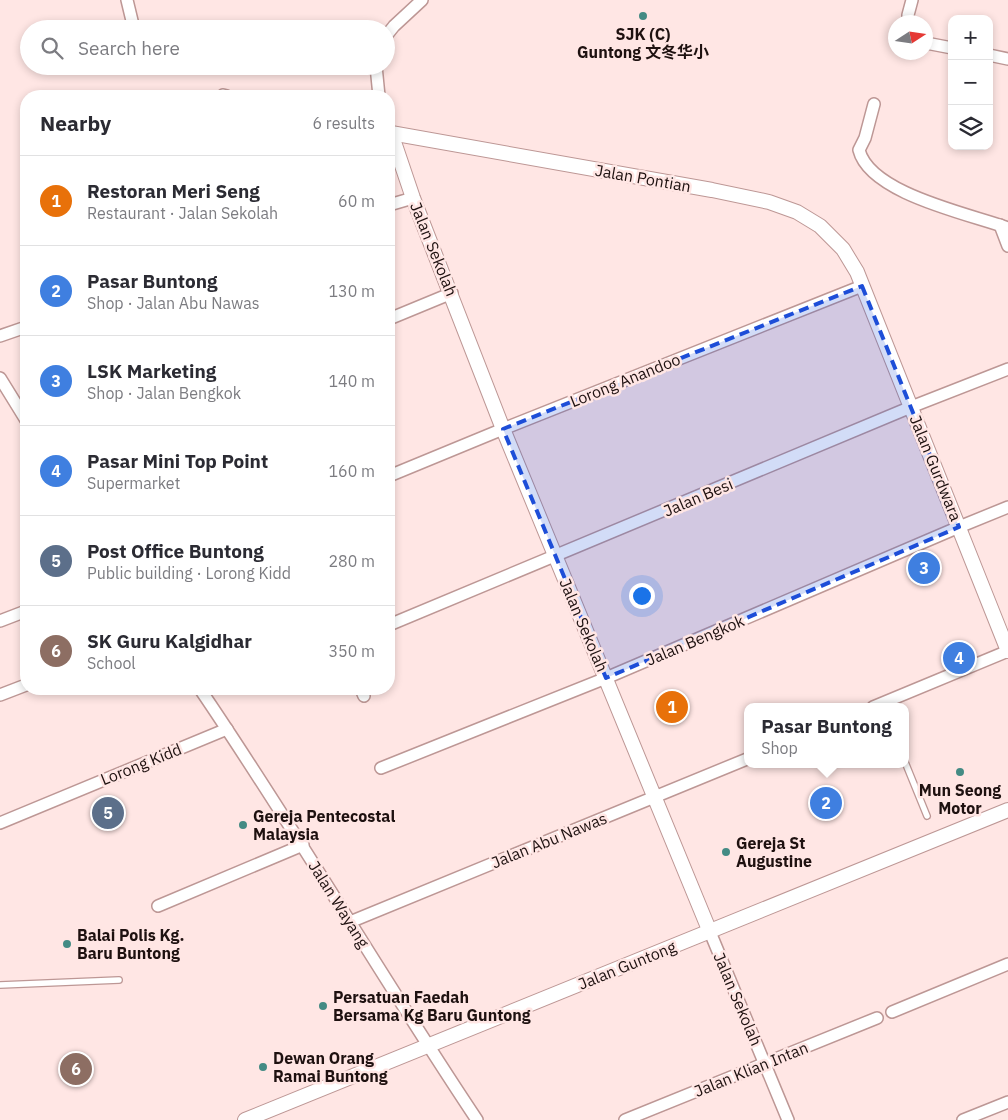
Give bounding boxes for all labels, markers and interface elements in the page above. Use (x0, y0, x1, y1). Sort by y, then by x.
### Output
marker: SJK (C) Guntong 文冬华小 (637, 10, 649, 22)
north arrow (888, 15, 933, 60)
map controls (948, 15, 993, 150)
button: + (948, 15, 993, 60)
search box (20, 20, 395, 75)
place label: SJK (C) Guntong 文冬华小 (577, 24, 709, 62)
icon: search (38, 34, 66, 62)
text: Search here (78, 36, 180, 60)
button: − (948, 60, 993, 105)
button: layers (948, 105, 993, 150)
text: Nearby (40, 109, 111, 137)
text: 6 results (312, 113, 375, 133)
street label: Jalan Pontian (593, 160, 693, 196)
text: Restoran Meri Seng (87, 179, 260, 203)
text: 1 (51, 191, 61, 211)
text: 60 m (338, 191, 375, 211)
street label: Jalan Sekolah (406, 199, 462, 299)
text: Restaurant · Jalan Sekolah (87, 203, 278, 223)
text: Pasar Buntong (87, 269, 218, 293)
text: 2 (51, 281, 61, 301)
text: 130 m (328, 281, 375, 301)
text: Shop · Jalan Abu Nawas (87, 293, 260, 313)
street label: Lorong Anandoo (567, 349, 683, 411)
text: LSK Marketing (87, 359, 216, 383)
text: 3 (51, 371, 61, 391)
text: 140 m (328, 371, 375, 391)
text: Shop · Jalan Bengkok (87, 383, 241, 403)
street label: Jalan Gurdwara (906, 412, 967, 524)
text: Pasar Mini Top Point (87, 449, 268, 473)
text: 4 (51, 461, 61, 481)
text: 160 m (328, 461, 375, 481)
text: Supermarket (87, 473, 180, 493)
street label: Jalan Besi (660, 473, 736, 521)
text: Post Office Buntong (87, 539, 264, 563)
pin: 3 (908, 549, 940, 587)
text: 5 (51, 551, 61, 571)
text: 280 m (328, 551, 375, 571)
text: Public building · Lorong Kidd (87, 563, 291, 583)
street label: Jalan Sekolah (555, 575, 613, 675)
your location (629, 583, 655, 609)
street label: Jalan Bengkok (643, 610, 748, 670)
text: SK Guru Kalgidhar (87, 629, 252, 653)
pin: 4 (943, 639, 975, 677)
text: 6 (51, 641, 61, 661)
text: 350 m (328, 641, 375, 661)
text: School (87, 653, 136, 673)
pin: 1 (656, 688, 688, 726)
popup (744, 703, 909, 768)
text: Pasar Buntong (761, 714, 892, 738)
text: Shop (761, 738, 798, 758)
street label: Lorong Kidd (98, 739, 184, 789)
marker: Mun Seong Motor (954, 766, 966, 778)
place label: Mun Seong Motor (919, 780, 1001, 818)
pin: 2 (810, 784, 842, 822)
pin: 5 (92, 794, 124, 832)
place label: Gereja Pentecostal Malaysia (253, 806, 395, 844)
street label: Jalan Abu Nawas (488, 808, 610, 872)
marker: Gereja Pentecostal Malaysia (237, 819, 249, 831)
place label: Gereja St Augustine (736, 833, 812, 871)
marker: Gereja St Augustine (720, 846, 732, 858)
street label: Jalan Wayang (304, 857, 374, 952)
place label: Balai Polis Kg. Baru Buntong (77, 925, 184, 963)
street label: Jalan Guntong (575, 936, 679, 994)
marker: Balai Polis Kg. Baru Buntong (61, 938, 73, 950)
street label: Jalan Sekolah (709, 949, 767, 1049)
place label: Persatuan Faedah Bersama Kg Baru Guntong (333, 987, 531, 1025)
marker: Persatuan Faedah Bersama Kg Baru Guntong (317, 1000, 329, 1012)
street label: Jalan Klian Intan (691, 1037, 811, 1101)
place label: Dewan Orang Ramai Buntong (273, 1048, 388, 1086)
pin: 6 (60, 1050, 92, 1088)
marker: Dewan Orang Ramai Buntong (257, 1061, 269, 1073)

